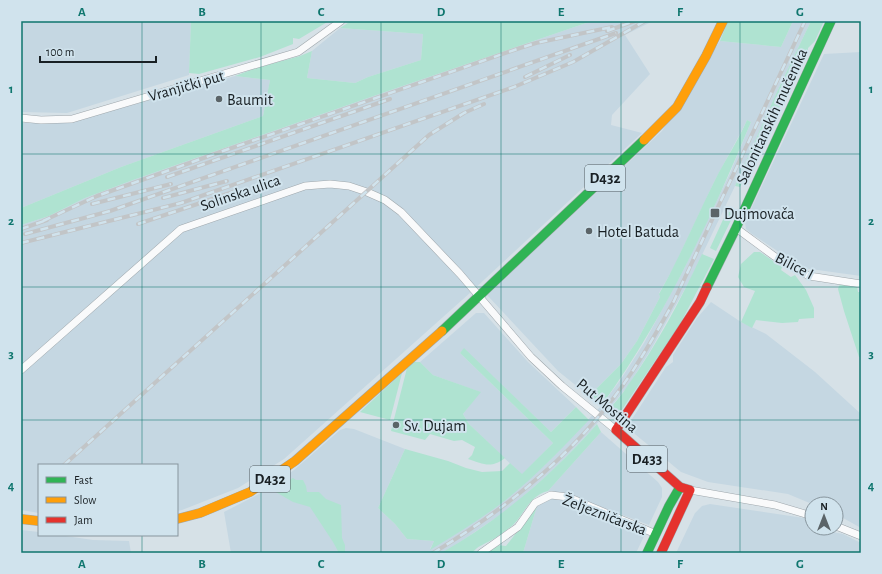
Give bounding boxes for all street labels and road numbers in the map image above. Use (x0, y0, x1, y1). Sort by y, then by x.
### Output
street label: Salonitanskih mučenika (733, 46, 810, 187)
street label: Vranjički put (146, 67, 226, 105)
road number: D432 (585, 165, 625, 191)
street label: Solinska ulica (198, 172, 282, 214)
street label: Bilice I (773, 250, 816, 282)
street label: Put Mostina (574, 376, 641, 436)
road number: D433 (627, 446, 667, 472)
road number: D432 (250, 466, 290, 492)
street label: Željezničarska (560, 490, 649, 539)

